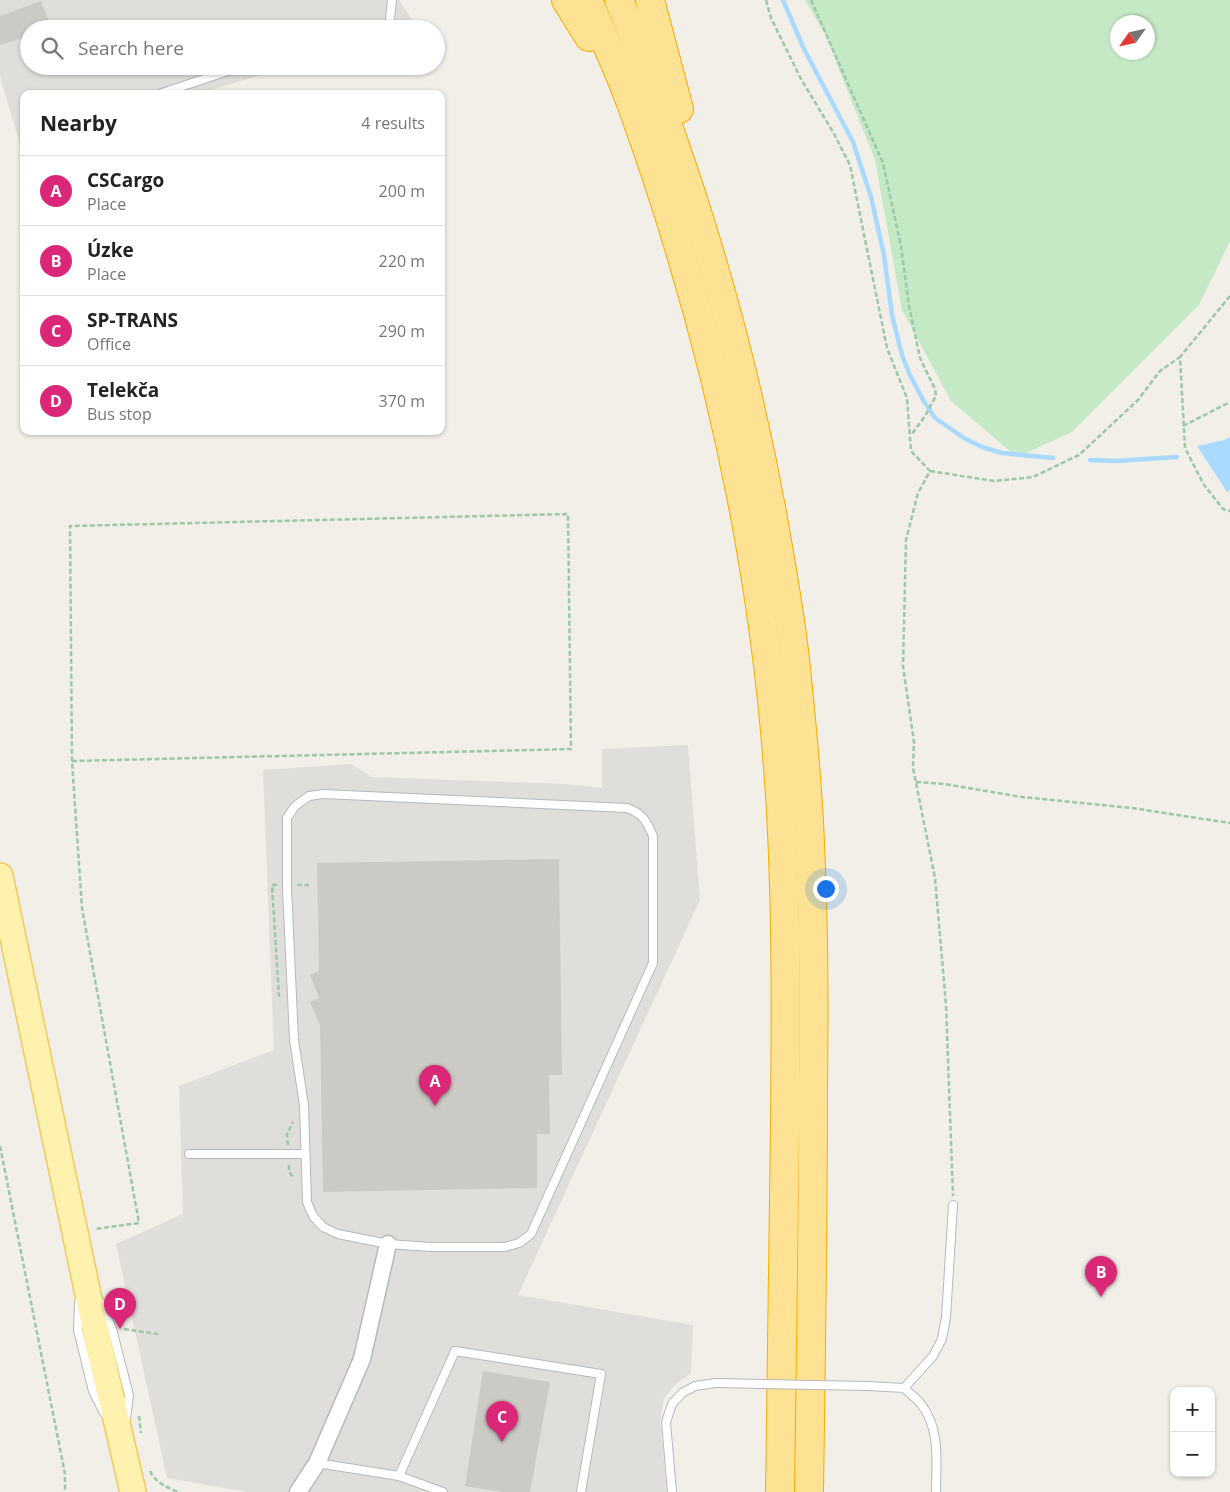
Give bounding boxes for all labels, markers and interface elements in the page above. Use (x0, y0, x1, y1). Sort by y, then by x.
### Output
north arrow (1110, 15, 1155, 60)
search box (20, 20, 445, 75)
icon: search (38, 34, 66, 62)
text: Search here (78, 35, 184, 61)
text: Nearby (40, 109, 117, 137)
text: 4 results (361, 112, 425, 134)
text: CSCargo (87, 167, 164, 193)
text: A (50, 180, 62, 202)
text: 200 m (379, 180, 425, 202)
text: Place (87, 193, 126, 215)
text: Úzke (87, 237, 134, 263)
text: B (51, 250, 61, 272)
text: 220 m (379, 250, 425, 272)
text: Place (87, 263, 126, 285)
text: SP-TRANS (87, 307, 178, 333)
text: C (51, 320, 61, 342)
text: 290 m (379, 320, 425, 342)
text: Office (87, 333, 131, 355)
text: Telekča (87, 377, 159, 403)
text: D (50, 390, 62, 412)
text: 370 m (379, 390, 425, 412)
text: Bus stop (87, 403, 152, 425)
your location (813, 876, 839, 902)
pin: A (419, 1065, 451, 1106)
pin: B (1085, 1256, 1117, 1297)
pin: D (104, 1288, 136, 1329)
map controls (1170, 1387, 1215, 1477)
button: + (1170, 1387, 1215, 1432)
pin: C (486, 1401, 518, 1442)
button: − (1170, 1432, 1215, 1477)

